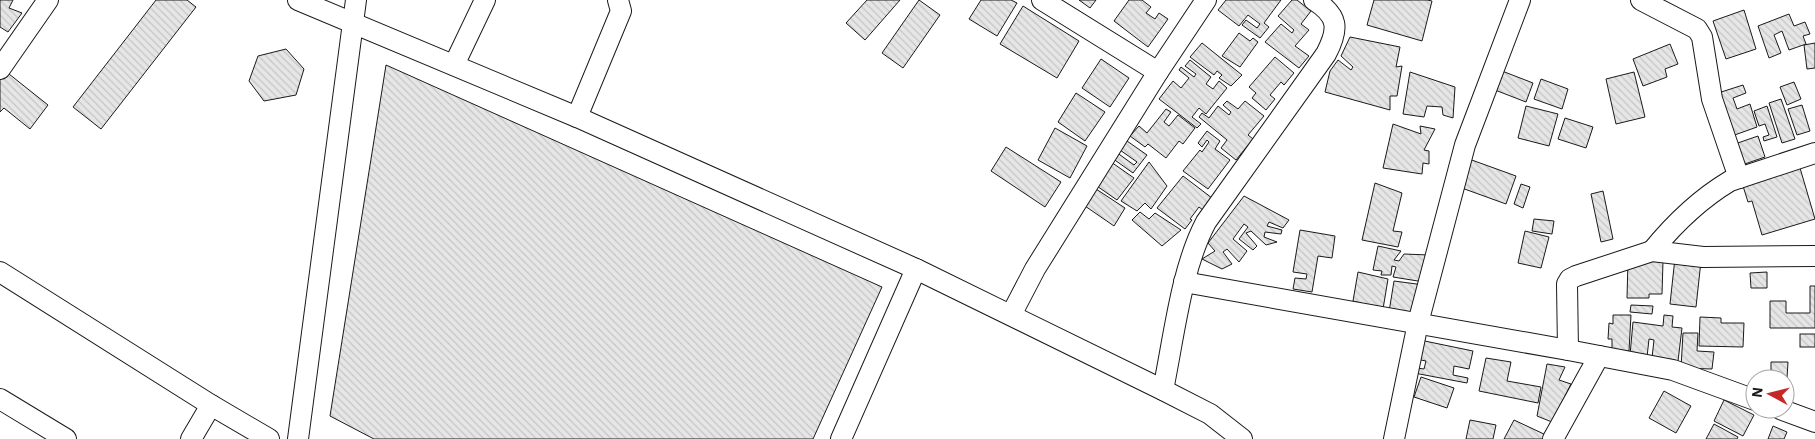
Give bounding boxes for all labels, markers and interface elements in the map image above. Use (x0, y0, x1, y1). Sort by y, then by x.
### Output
north arrow (1745, 369, 1795, 419)
text: N (1748, 386, 1767, 399)

